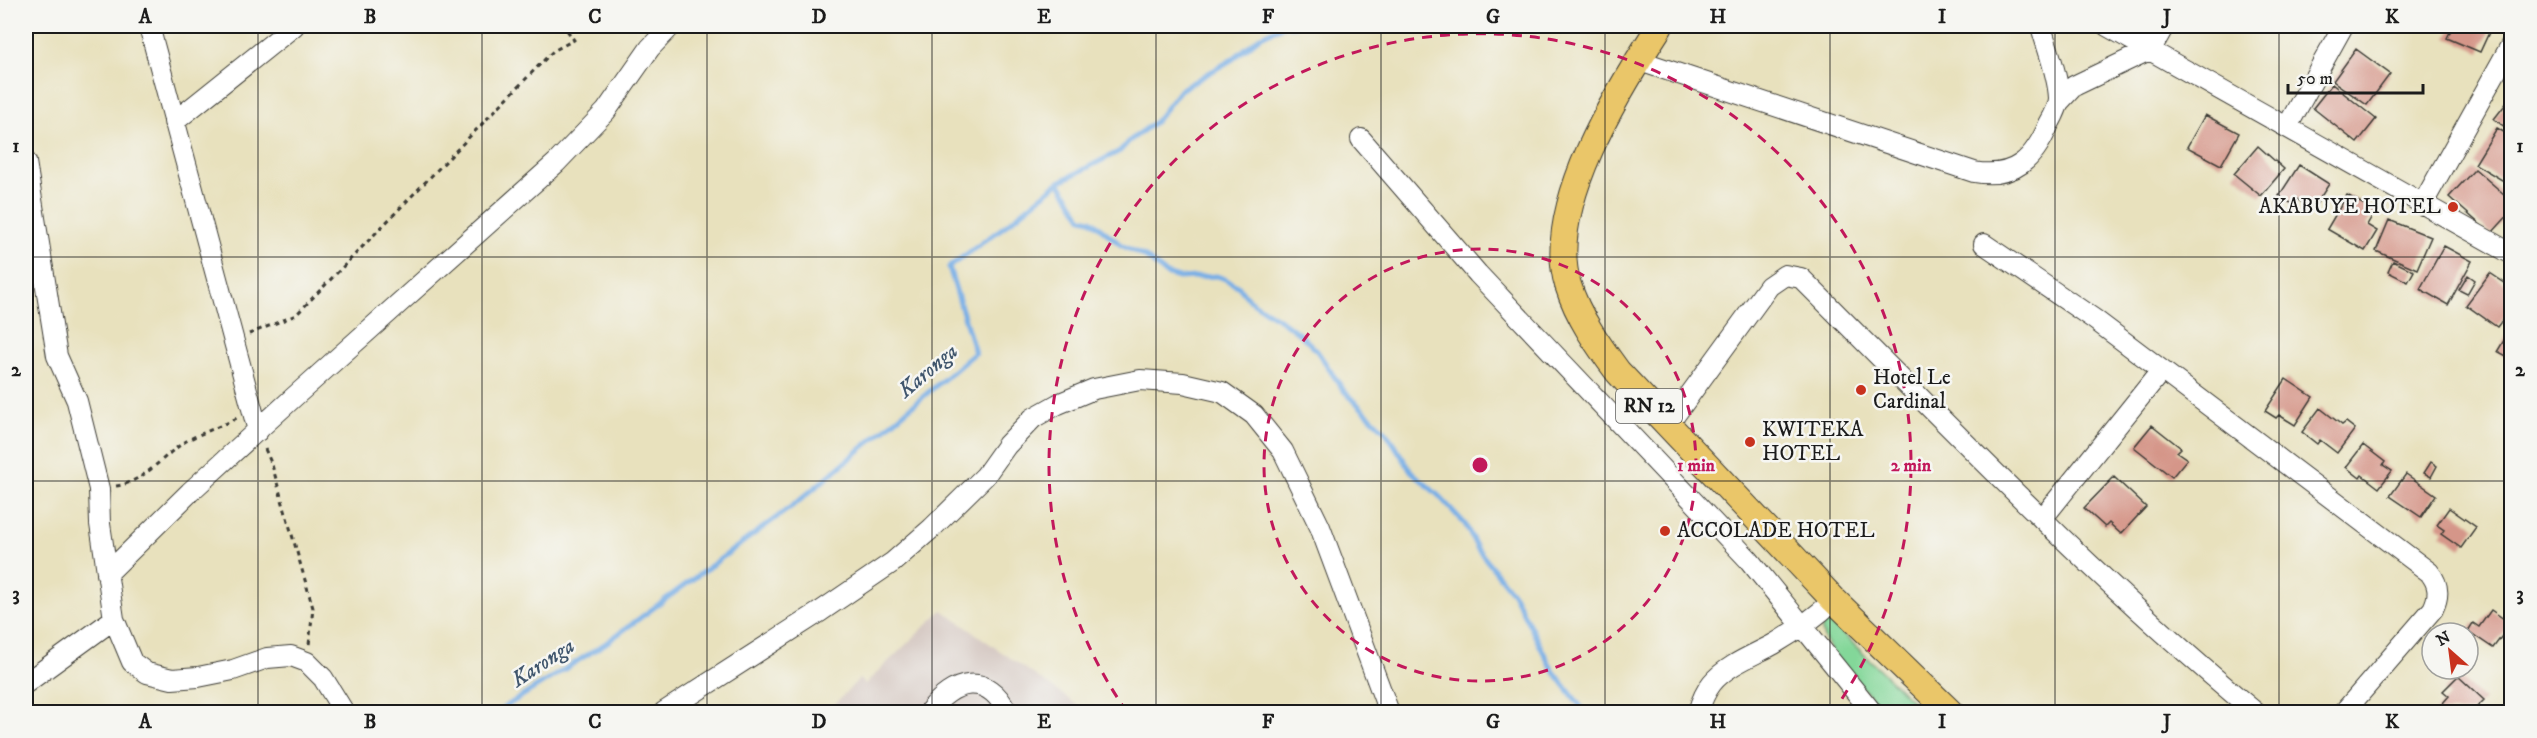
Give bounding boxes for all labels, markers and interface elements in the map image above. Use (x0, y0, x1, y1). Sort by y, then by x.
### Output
text: A (138, 5, 153, 30)
text: B (364, 5, 376, 30)
text: C (588, 5, 602, 30)
text: D (812, 5, 827, 30)
text: E (1037, 5, 1051, 30)
text: F (1262, 5, 1275, 30)
text: G (1486, 5, 1500, 30)
text: H (1710, 5, 1727, 30)
text: I (1938, 5, 1946, 30)
text: J (2161, 5, 2171, 30)
text: K (2385, 5, 2400, 30)
scale bar (2288, 57, 2423, 95)
text: 50 m (2297, 68, 2333, 90)
text: 1 (12, 134, 20, 159)
text: 1 (2516, 134, 2524, 159)
place label: AKABUYE HOTEL (2259, 194, 2441, 220)
marker: AKABUYE HOTEL (2446, 200, 2460, 214)
water label: Karonga (892, 338, 964, 405)
text: 2 (11, 358, 22, 383)
text: 2 (2515, 358, 2526, 383)
place label: Hotel Le Cardinal (1873, 365, 1951, 415)
marker: Hotel Le Cardinal (1854, 383, 1868, 397)
road number: RN 12 (1616, 389, 1682, 423)
place label: KWITEKA HOTEL (1762, 417, 1864, 467)
marker: KWITEKA HOTEL (1743, 435, 1757, 449)
centre of rings (1470, 455, 1490, 475)
text: 1 min (1677, 455, 1716, 477)
text: 2 min (1891, 455, 1932, 477)
place label: ACCOLADE HOTEL (1677, 518, 1875, 544)
marker: ACCOLADE HOTEL (1658, 524, 1672, 538)
text: 3 (12, 582, 20, 607)
text: 3 (2516, 582, 2524, 607)
north arrow (2420, 621, 2480, 681)
text: N (2433, 627, 2454, 651)
water label: Karonga (505, 633, 580, 694)
text: A (138, 710, 153, 735)
text: B (364, 710, 376, 735)
text: C (588, 710, 602, 735)
text: D (812, 710, 827, 735)
text: E (1037, 710, 1051, 735)
text: F (1262, 710, 1275, 735)
text: G (1486, 710, 1500, 735)
text: H (1710, 710, 1727, 735)
text: I (1938, 710, 1946, 735)
text: J (2161, 710, 2171, 735)
text: K (2385, 710, 2400, 735)

